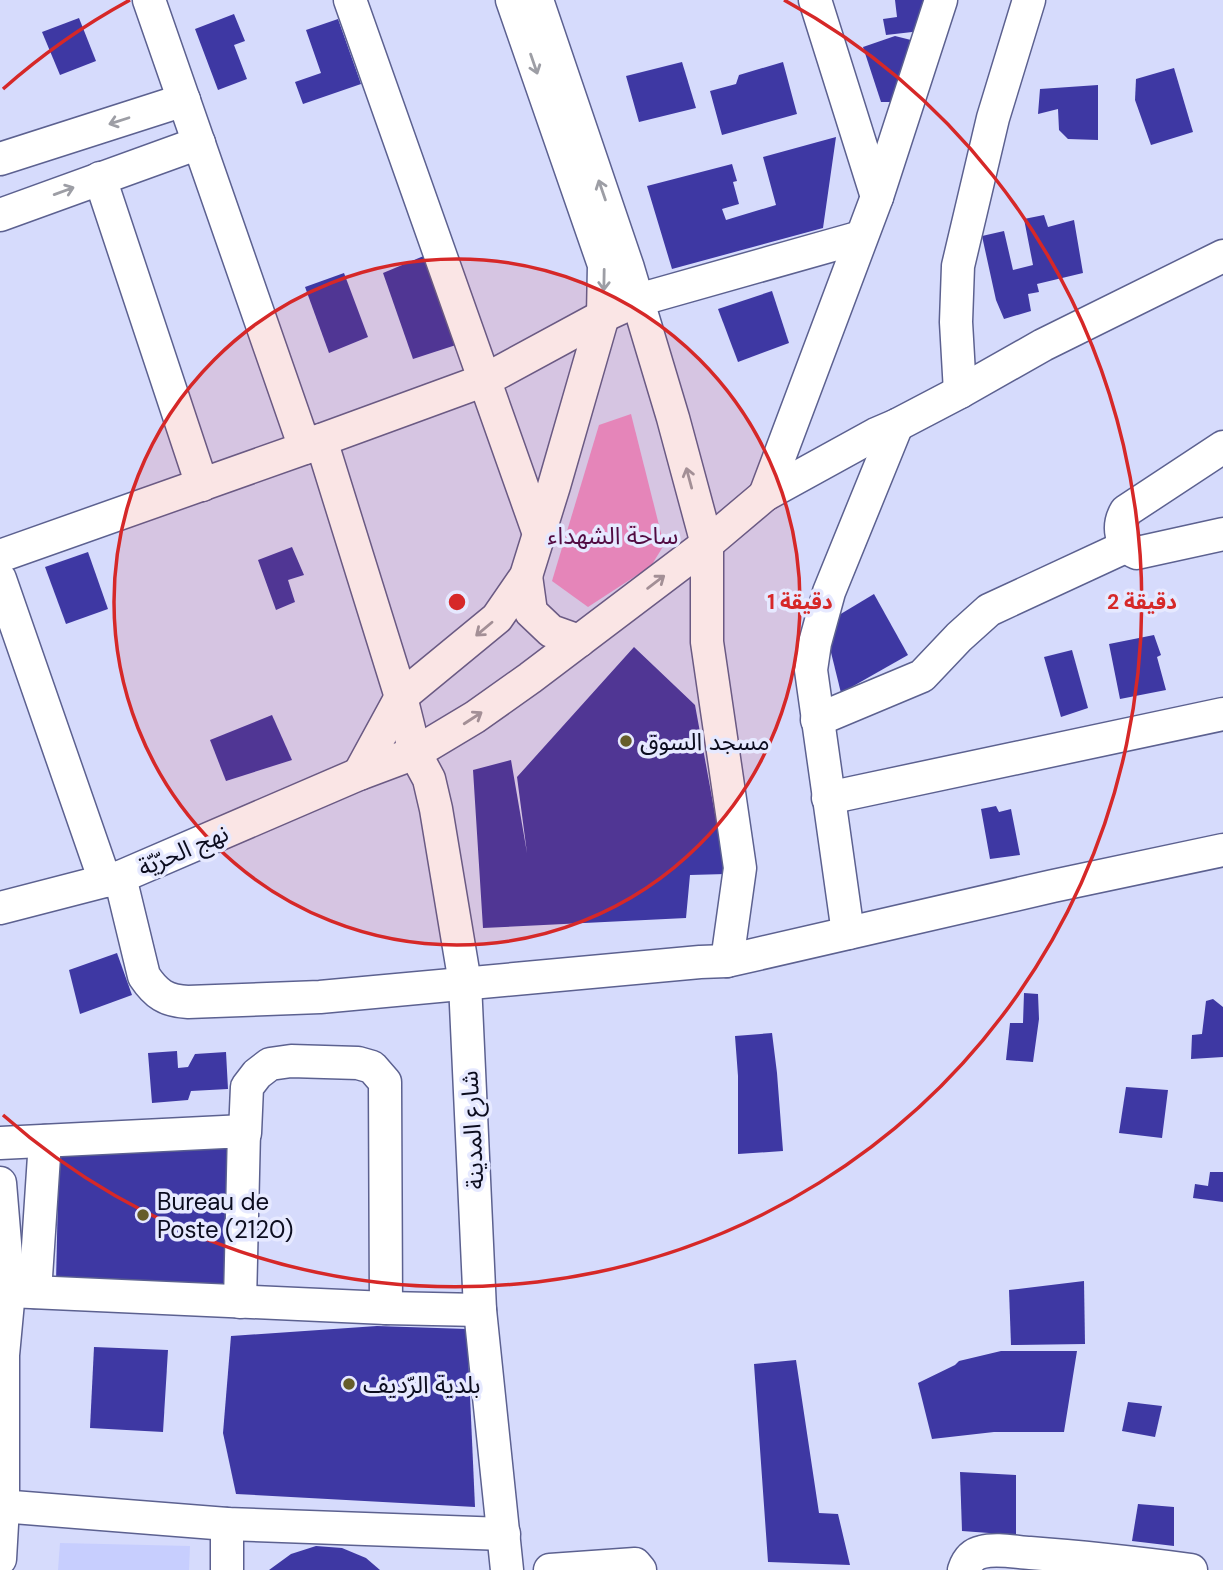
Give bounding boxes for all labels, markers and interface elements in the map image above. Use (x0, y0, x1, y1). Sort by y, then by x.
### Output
one-way arrow (529, 53, 541, 75)
one-way arrow (108, 115, 130, 128)
one-way arrow (595, 179, 607, 201)
one-way arrow (53, 184, 75, 197)
one-way arrow (597, 269, 610, 292)
one-way arrow (682, 467, 695, 489)
park label: ساحة الشهداء (548, 520, 678, 551)
one-way arrow (646, 575, 665, 590)
text: 1 دقيقة (767, 588, 833, 616)
text: 2 دقيقة (1107, 588, 1177, 616)
centre of rings (445, 590, 469, 614)
one-way arrow (476, 621, 494, 636)
one-way arrow (463, 710, 483, 724)
place label: مسجد السوق (640, 726, 770, 757)
marker: مسجد السوق (618, 733, 634, 749)
street label: نهج الحرّيّة (133, 817, 234, 885)
street label: شارع المدينة (453, 1070, 493, 1190)
place label: Bureau de Poste (2120) (157, 1186, 293, 1245)
marker: Bureau de Poste (2120) (135, 1207, 151, 1223)
place label: بلدية الرّديف (363, 1369, 480, 1400)
marker: بلدية الرّديف (341, 1376, 357, 1392)

